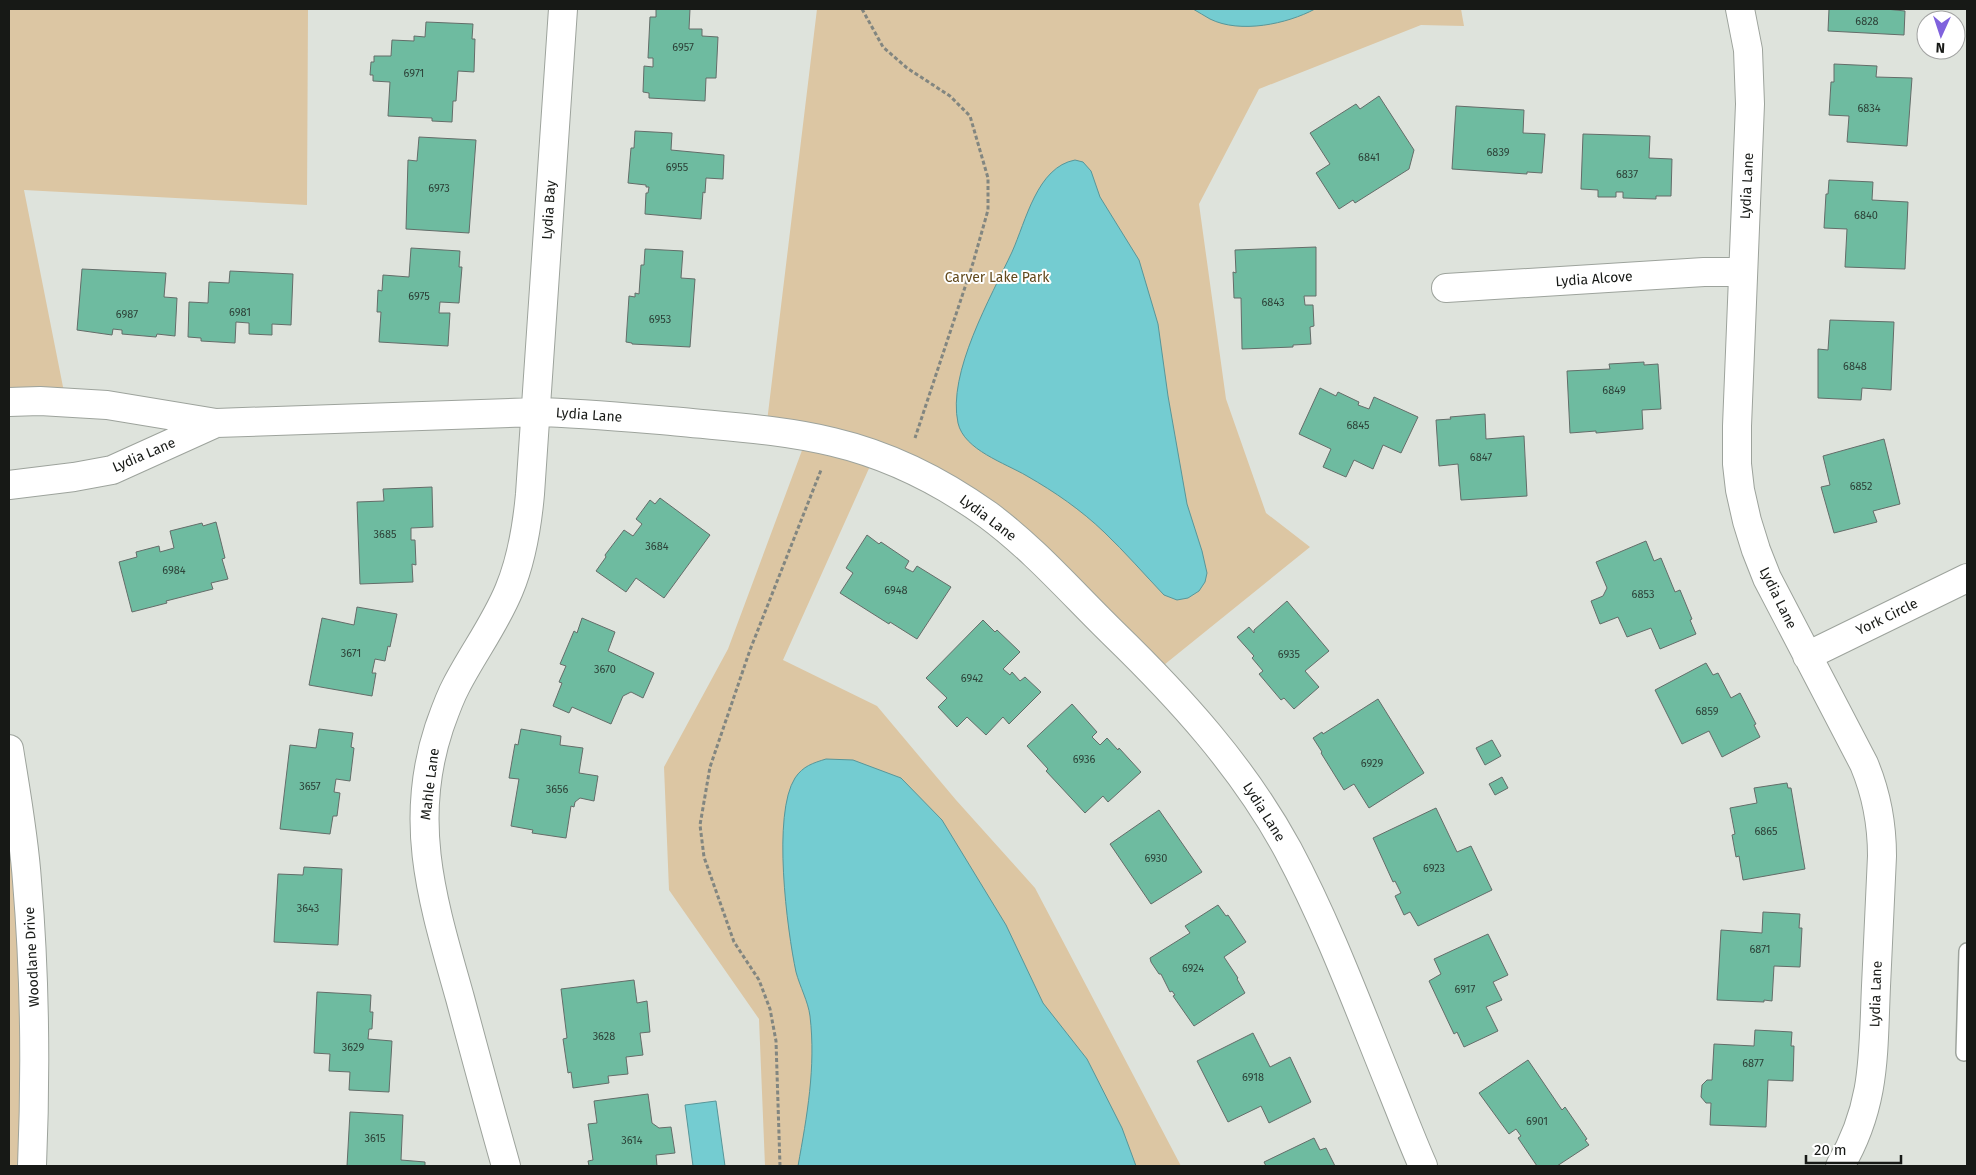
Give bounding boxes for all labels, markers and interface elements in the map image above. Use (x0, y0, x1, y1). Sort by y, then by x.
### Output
north arrow (1916, 10, 1966, 60)
house number: 6828 (1855, 15, 1879, 28)
text: N (1935, 39, 1945, 56)
house number: 6957 (672, 41, 694, 54)
house number: 6971 (404, 67, 424, 80)
house number: 6834 (1857, 102, 1881, 115)
house number: 6839 (1486, 146, 1510, 159)
house number: 6841 (1358, 151, 1380, 164)
street label: Lydia Lane (1737, 152, 1757, 220)
house number: 6955 (666, 161, 689, 174)
house number: 6837 (1616, 168, 1638, 181)
street label: Lydia Bay (538, 180, 560, 240)
house number: 6973 (428, 182, 450, 195)
house number: 6840 (1854, 209, 1878, 222)
street label: Lydia Alcove (1555, 268, 1633, 290)
park label: Carver Lake Park (945, 269, 1050, 286)
house number: 6975 (408, 290, 430, 303)
house number: 6843 (1261, 296, 1285, 309)
house number: 6981 (229, 306, 251, 319)
house number: 6987 (116, 308, 138, 321)
house number: 6953 (649, 313, 671, 326)
house number: 6848 (1843, 360, 1867, 373)
house number: 6849 (1602, 384, 1626, 397)
street label: Lydia Lane (555, 404, 623, 426)
house number: 6845 (1346, 419, 1370, 432)
street label: Lydia Lane (110, 434, 178, 476)
house number: 6847 (1470, 451, 1492, 464)
house number: 6852 (1850, 480, 1872, 493)
street label: Lydia Lane (956, 491, 1020, 545)
house number: 3685 (374, 528, 397, 541)
house number: 3684 (645, 540, 669, 553)
house number: 6984 (162, 564, 186, 577)
street label: Lydia Lane (1756, 564, 1800, 632)
house number: 6948 (884, 584, 908, 597)
house number: 6853 (1632, 588, 1654, 601)
street label: York Circle (1853, 595, 1921, 639)
house number: 3671 (341, 647, 361, 660)
house number: 6935 (1278, 648, 1301, 661)
house number: 3670 (594, 663, 616, 676)
house number: 6942 (961, 672, 983, 685)
house number: 6859 (1695, 705, 1719, 718)
street label: Mahle Lane (417, 747, 443, 821)
house number: 6936 (1073, 753, 1095, 766)
house number: 6929 (1361, 757, 1383, 770)
street label: Lydia Lane (1239, 779, 1289, 845)
house number: 3657 (299, 780, 321, 793)
house number: 3656 (546, 783, 568, 796)
house number: 6865 (1754, 825, 1778, 838)
house number: 6930 (1145, 852, 1167, 865)
house number: 6923 (1423, 862, 1445, 875)
house number: 3643 (297, 902, 319, 915)
street label: Woodlane Drive (21, 907, 43, 1007)
house number: 6871 (1749, 943, 1771, 956)
street label: Lydia Lane (1866, 960, 1886, 1028)
house number: 6924 (1182, 962, 1204, 975)
house number: 6917 (1455, 983, 1476, 996)
house number: 3628 (593, 1030, 615, 1043)
house number: 3629 (342, 1041, 364, 1054)
house number: 6877 (1742, 1057, 1764, 1070)
house number: 6918 (1242, 1071, 1264, 1084)
house number: 6901 (1526, 1115, 1548, 1128)
house number: 3615 (364, 1132, 386, 1145)
scale bar (1806, 1132, 1901, 1164)
house number: 3614 (621, 1134, 643, 1147)
text: 20 m (1814, 1141, 1847, 1159)

